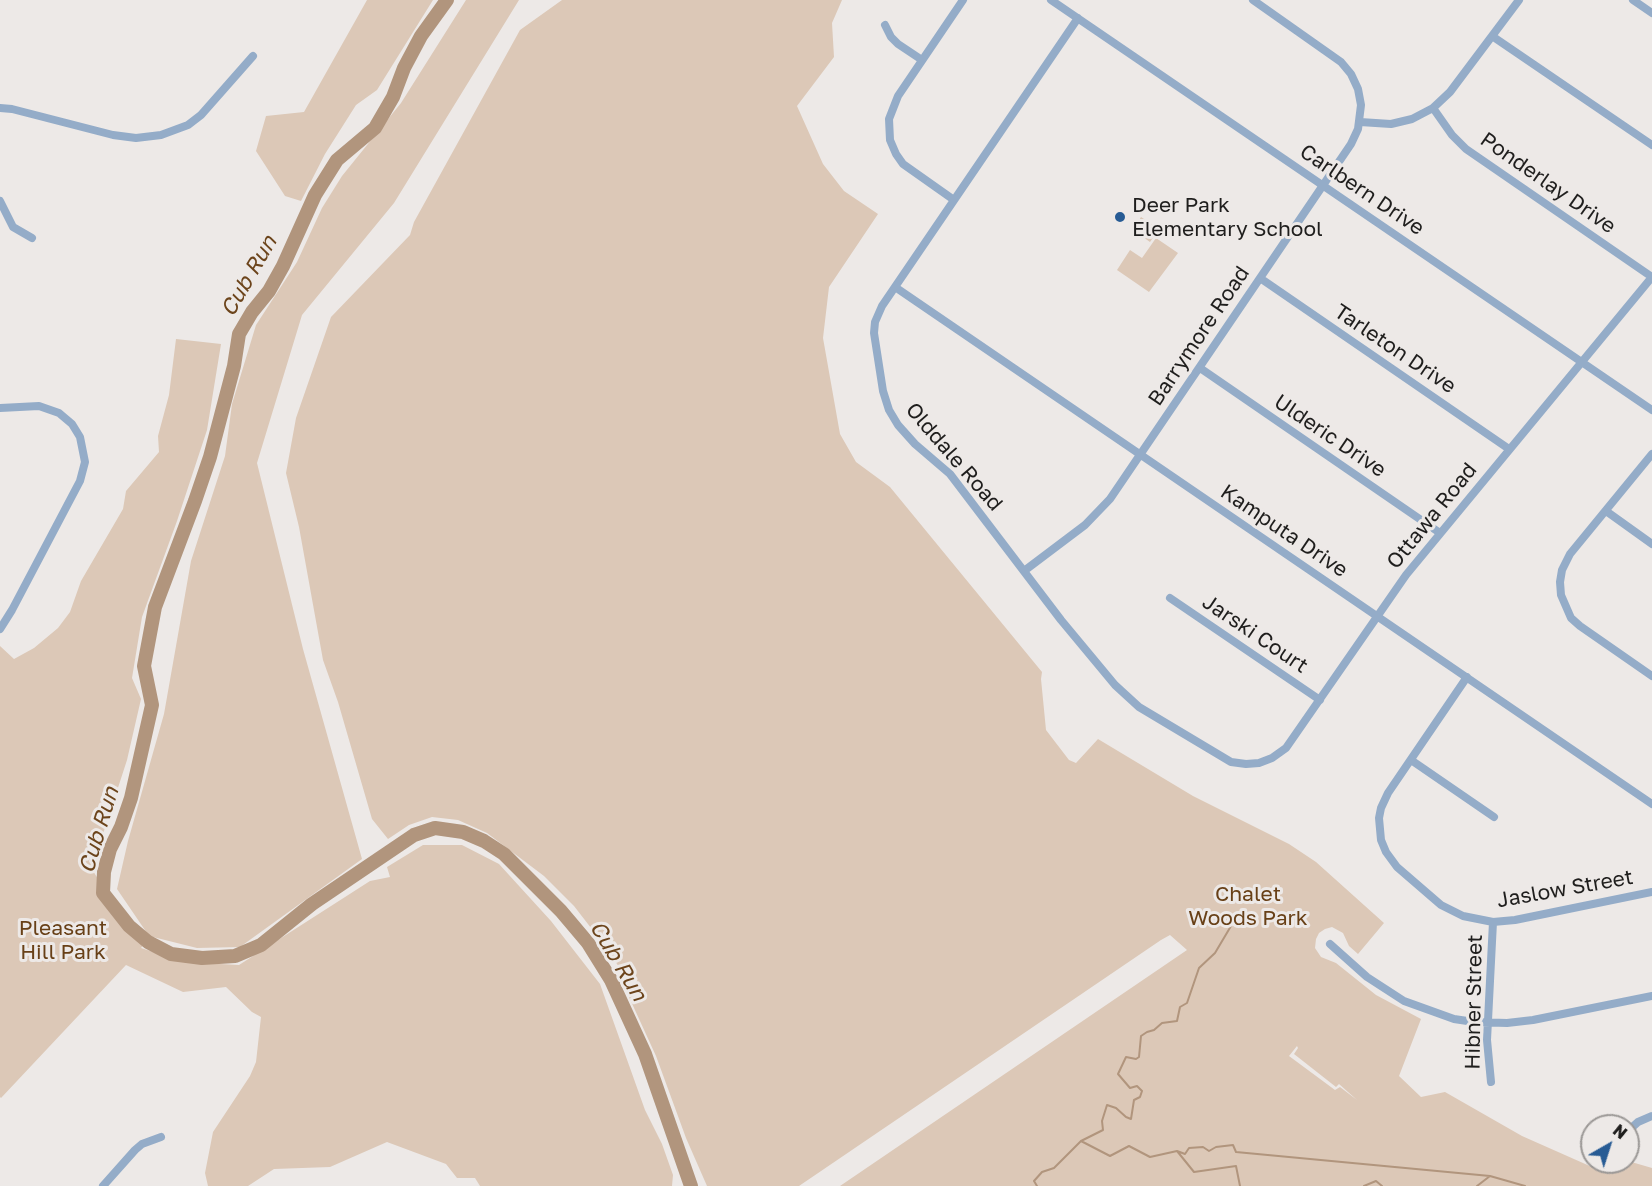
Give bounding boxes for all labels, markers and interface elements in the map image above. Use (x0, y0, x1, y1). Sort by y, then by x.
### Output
street label: Ponderlay Drive (1475, 127, 1621, 239)
street label: Carlbern Drive (1295, 139, 1429, 241)
place label: Deer Park Elementary School (1132, 192, 1323, 242)
marker: Deer Park Elementary School (1113, 210, 1127, 224)
water label: Cub Run (215, 231, 283, 321)
street label: Barrymore Road (1143, 261, 1255, 411)
street label: Tarleton Drive (1329, 299, 1461, 399)
street label: Ulderic Drive (1269, 389, 1391, 483)
street label: Olddale Road (900, 398, 1008, 516)
street label: Ottawa Road (1382, 458, 1482, 574)
street label: Kamputa Drive (1216, 479, 1352, 583)
street label: Jarski Court (1197, 589, 1313, 679)
water label: Cub Run (73, 784, 125, 876)
street label: Jaslow Street (1495, 865, 1635, 913)
park label: Chalet Woods Park (1188, 881, 1308, 931)
park label: Pleasant Hill Park (19, 915, 107, 965)
water label: Cub Run (584, 916, 652, 1006)
street label: Hibner Street (1460, 934, 1488, 1070)
north arrow (1580, 1114, 1640, 1174)
text: N (1609, 1120, 1631, 1143)

